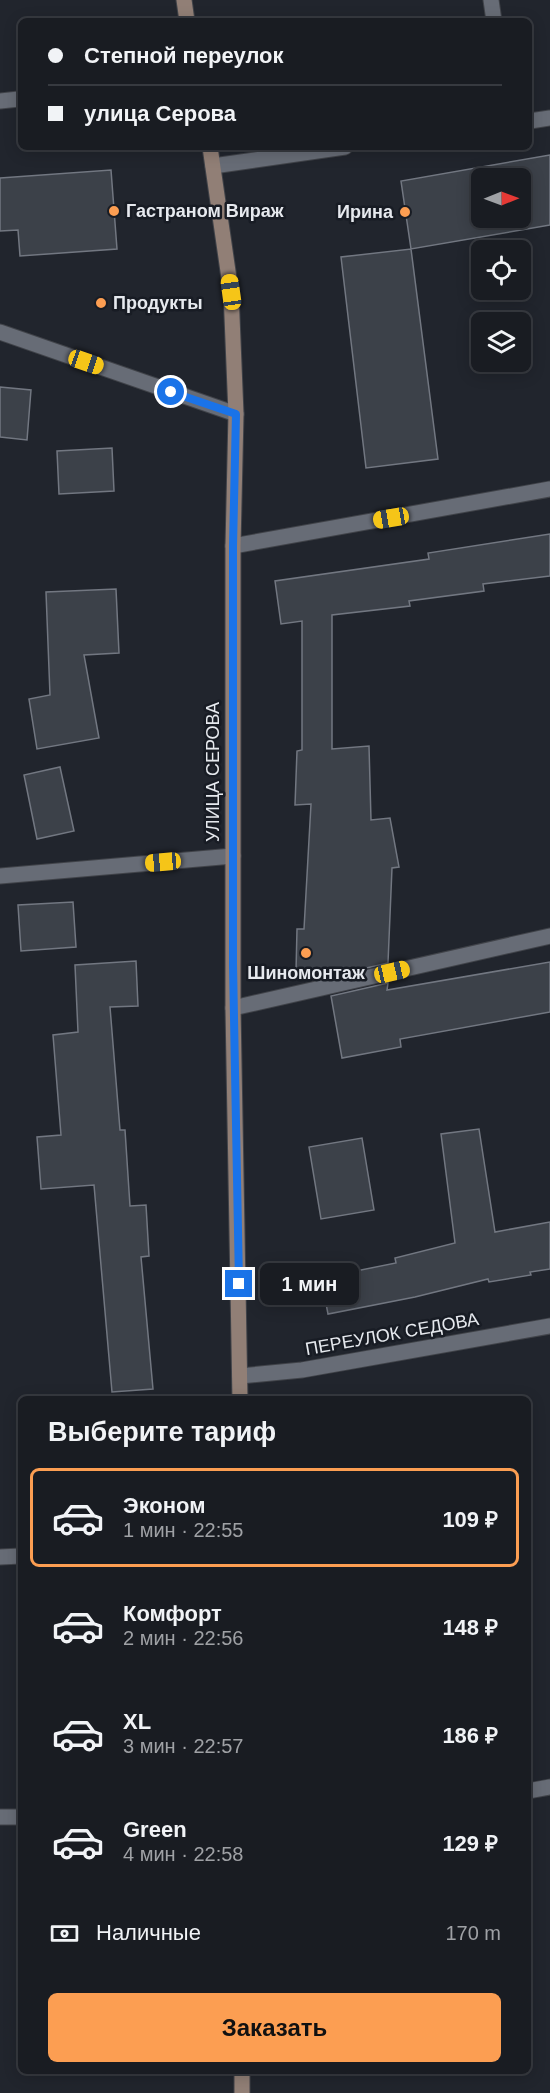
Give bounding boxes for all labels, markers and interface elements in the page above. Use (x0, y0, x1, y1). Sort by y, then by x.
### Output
text: Степной переулок (84, 43, 284, 68)
text: улица Серова (84, 101, 236, 126)
north arrow (471, 168, 531, 228)
map controls (471, 168, 531, 372)
place label: Гастраном Вираж (126, 201, 284, 221)
place label: Ирина (337, 202, 394, 222)
marker: Гастраном Вираж (107, 204, 121, 218)
marker: Ирина (398, 205, 412, 219)
button: locate (471, 240, 531, 300)
car (220, 273, 242, 311)
place label: Продукты (113, 293, 203, 313)
marker: Продукты (94, 296, 108, 310)
button: layers (471, 312, 531, 372)
car (66, 348, 106, 376)
route start (157, 378, 184, 405)
car (372, 506, 410, 530)
street label: УЛИЦА СЕРОВА (203, 702, 223, 842)
car (144, 851, 182, 873)
marker: Шиномонтаж (299, 946, 313, 960)
car (372, 959, 412, 985)
place label: Шиномонтаж (247, 963, 365, 983)
callout: 1 мин (260, 1263, 359, 1305)
route end (225, 1270, 252, 1297)
text: 1 мин (282, 1273, 337, 1295)
street label: ПЕРЕУЛОК СЕДОВА (304, 1309, 480, 1359)
text: Выберите тариф (48, 1417, 276, 1447)
icon: car (51, 1491, 105, 1545)
text: Эконом (123, 1493, 206, 1518)
text: 109 ₽ (442, 1507, 498, 1532)
text: 1 мин · 22:55 (123, 1519, 243, 1541)
icon: car (51, 1599, 105, 1653)
text: Комфорт (123, 1601, 222, 1626)
text: 148 ₽ (442, 1615, 498, 1640)
text: 2 мин · 22:56 (123, 1627, 243, 1649)
icon: car (51, 1707, 105, 1761)
text: XL (123, 1709, 151, 1734)
text: 186 ₽ (442, 1723, 498, 1748)
text: 3 мин · 22:57 (123, 1735, 243, 1757)
icon: car (51, 1815, 105, 1869)
text: Green (123, 1817, 187, 1842)
text: 129 ₽ (442, 1831, 498, 1856)
text: 4 мин · 22:58 (123, 1843, 243, 1865)
icon: cash (48, 1917, 81, 1950)
text: Наличные (96, 1920, 201, 1945)
text: 170 m (445, 1922, 501, 1944)
button: Заказать (48, 1993, 501, 2062)

